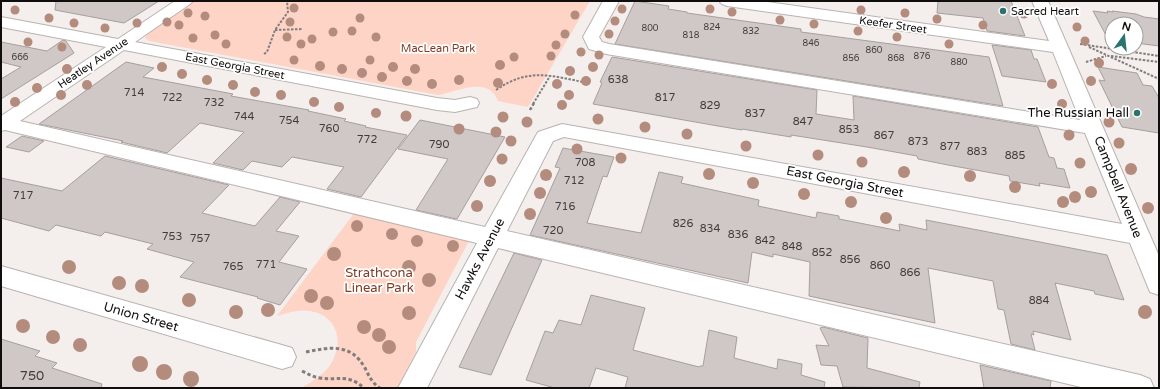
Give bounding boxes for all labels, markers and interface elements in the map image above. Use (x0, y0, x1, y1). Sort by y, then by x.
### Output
place label: Sacred Heart (1011, 5, 1079, 18)
marker: Sacred Heart (998, 6, 1008, 16)
street label: Keefer Street (858, 14, 928, 36)
north arrow (1104, 16, 1144, 56)
text: N (1121, 19, 1132, 34)
house number: 824 (704, 22, 721, 33)
house number: 800 (642, 23, 659, 34)
house number: 832 (743, 26, 759, 37)
house number: 818 (683, 30, 700, 41)
street label: Heatley Avenue (56, 35, 130, 91)
house number: 846 (803, 38, 820, 49)
park label: MacLean Park (401, 42, 475, 55)
house number: 860 (866, 45, 883, 56)
street label: East Georgia Street (184, 50, 286, 82)
house number: 876 (914, 51, 931, 62)
house number: 666 (12, 52, 29, 63)
house number: 856 (843, 53, 860, 64)
house number: 868 (888, 53, 905, 64)
house number: 880 (951, 57, 968, 68)
house number: 638 (608, 73, 628, 86)
house number: 714 (124, 86, 144, 99)
house number: 722 (162, 91, 182, 104)
house number: 817 (655, 91, 675, 104)
house number: 732 (204, 96, 224, 109)
house number: 829 (700, 99, 720, 112)
place label: The Russian Hall (1027, 105, 1129, 121)
house number: 837 (745, 107, 765, 120)
marker: The Russian Hall (1132, 108, 1142, 118)
house number: 744 (234, 110, 254, 123)
house number: 754 (279, 114, 299, 127)
house number: 847 (793, 115, 813, 128)
house number: 760 (319, 122, 339, 135)
house number: 853 (839, 123, 859, 136)
house number: 867 (874, 129, 894, 142)
house number: 772 (357, 133, 377, 146)
street label: Campbell Avenue (1090, 134, 1146, 240)
house number: 873 (908, 135, 928, 148)
house number: 790 (429, 138, 449, 151)
house number: 877 (940, 140, 960, 153)
house number: 883 (967, 145, 987, 158)
house number: 885 (1005, 149, 1025, 162)
house number: 708 (575, 156, 595, 169)
street label: East Georgia Street (785, 163, 905, 201)
house number: 712 (564, 174, 584, 187)
house number: 717 (13, 189, 33, 202)
house number: 716 (555, 200, 575, 213)
street label: Hawks Avenue (452, 215, 508, 303)
house number: 826 (673, 217, 693, 230)
house number: 834 (700, 222, 720, 235)
house number: 720 (543, 224, 563, 237)
house number: 836 (728, 228, 748, 241)
house number: 753 (162, 230, 182, 243)
house number: 757 (190, 232, 210, 245)
house number: 842 (755, 234, 775, 247)
house number: 848 (782, 240, 802, 253)
house number: 852 (812, 246, 832, 259)
house number: 856 (840, 253, 860, 266)
house number: 771 (256, 258, 276, 271)
house number: 860 (870, 259, 890, 272)
house number: 765 (223, 260, 243, 273)
park label: Strathcona Linear Park (344, 265, 414, 296)
house number: 866 (900, 266, 920, 279)
house number: 884 (1029, 294, 1049, 307)
street label: Union Street (102, 299, 180, 335)
house number: 750 (20, 368, 44, 384)

